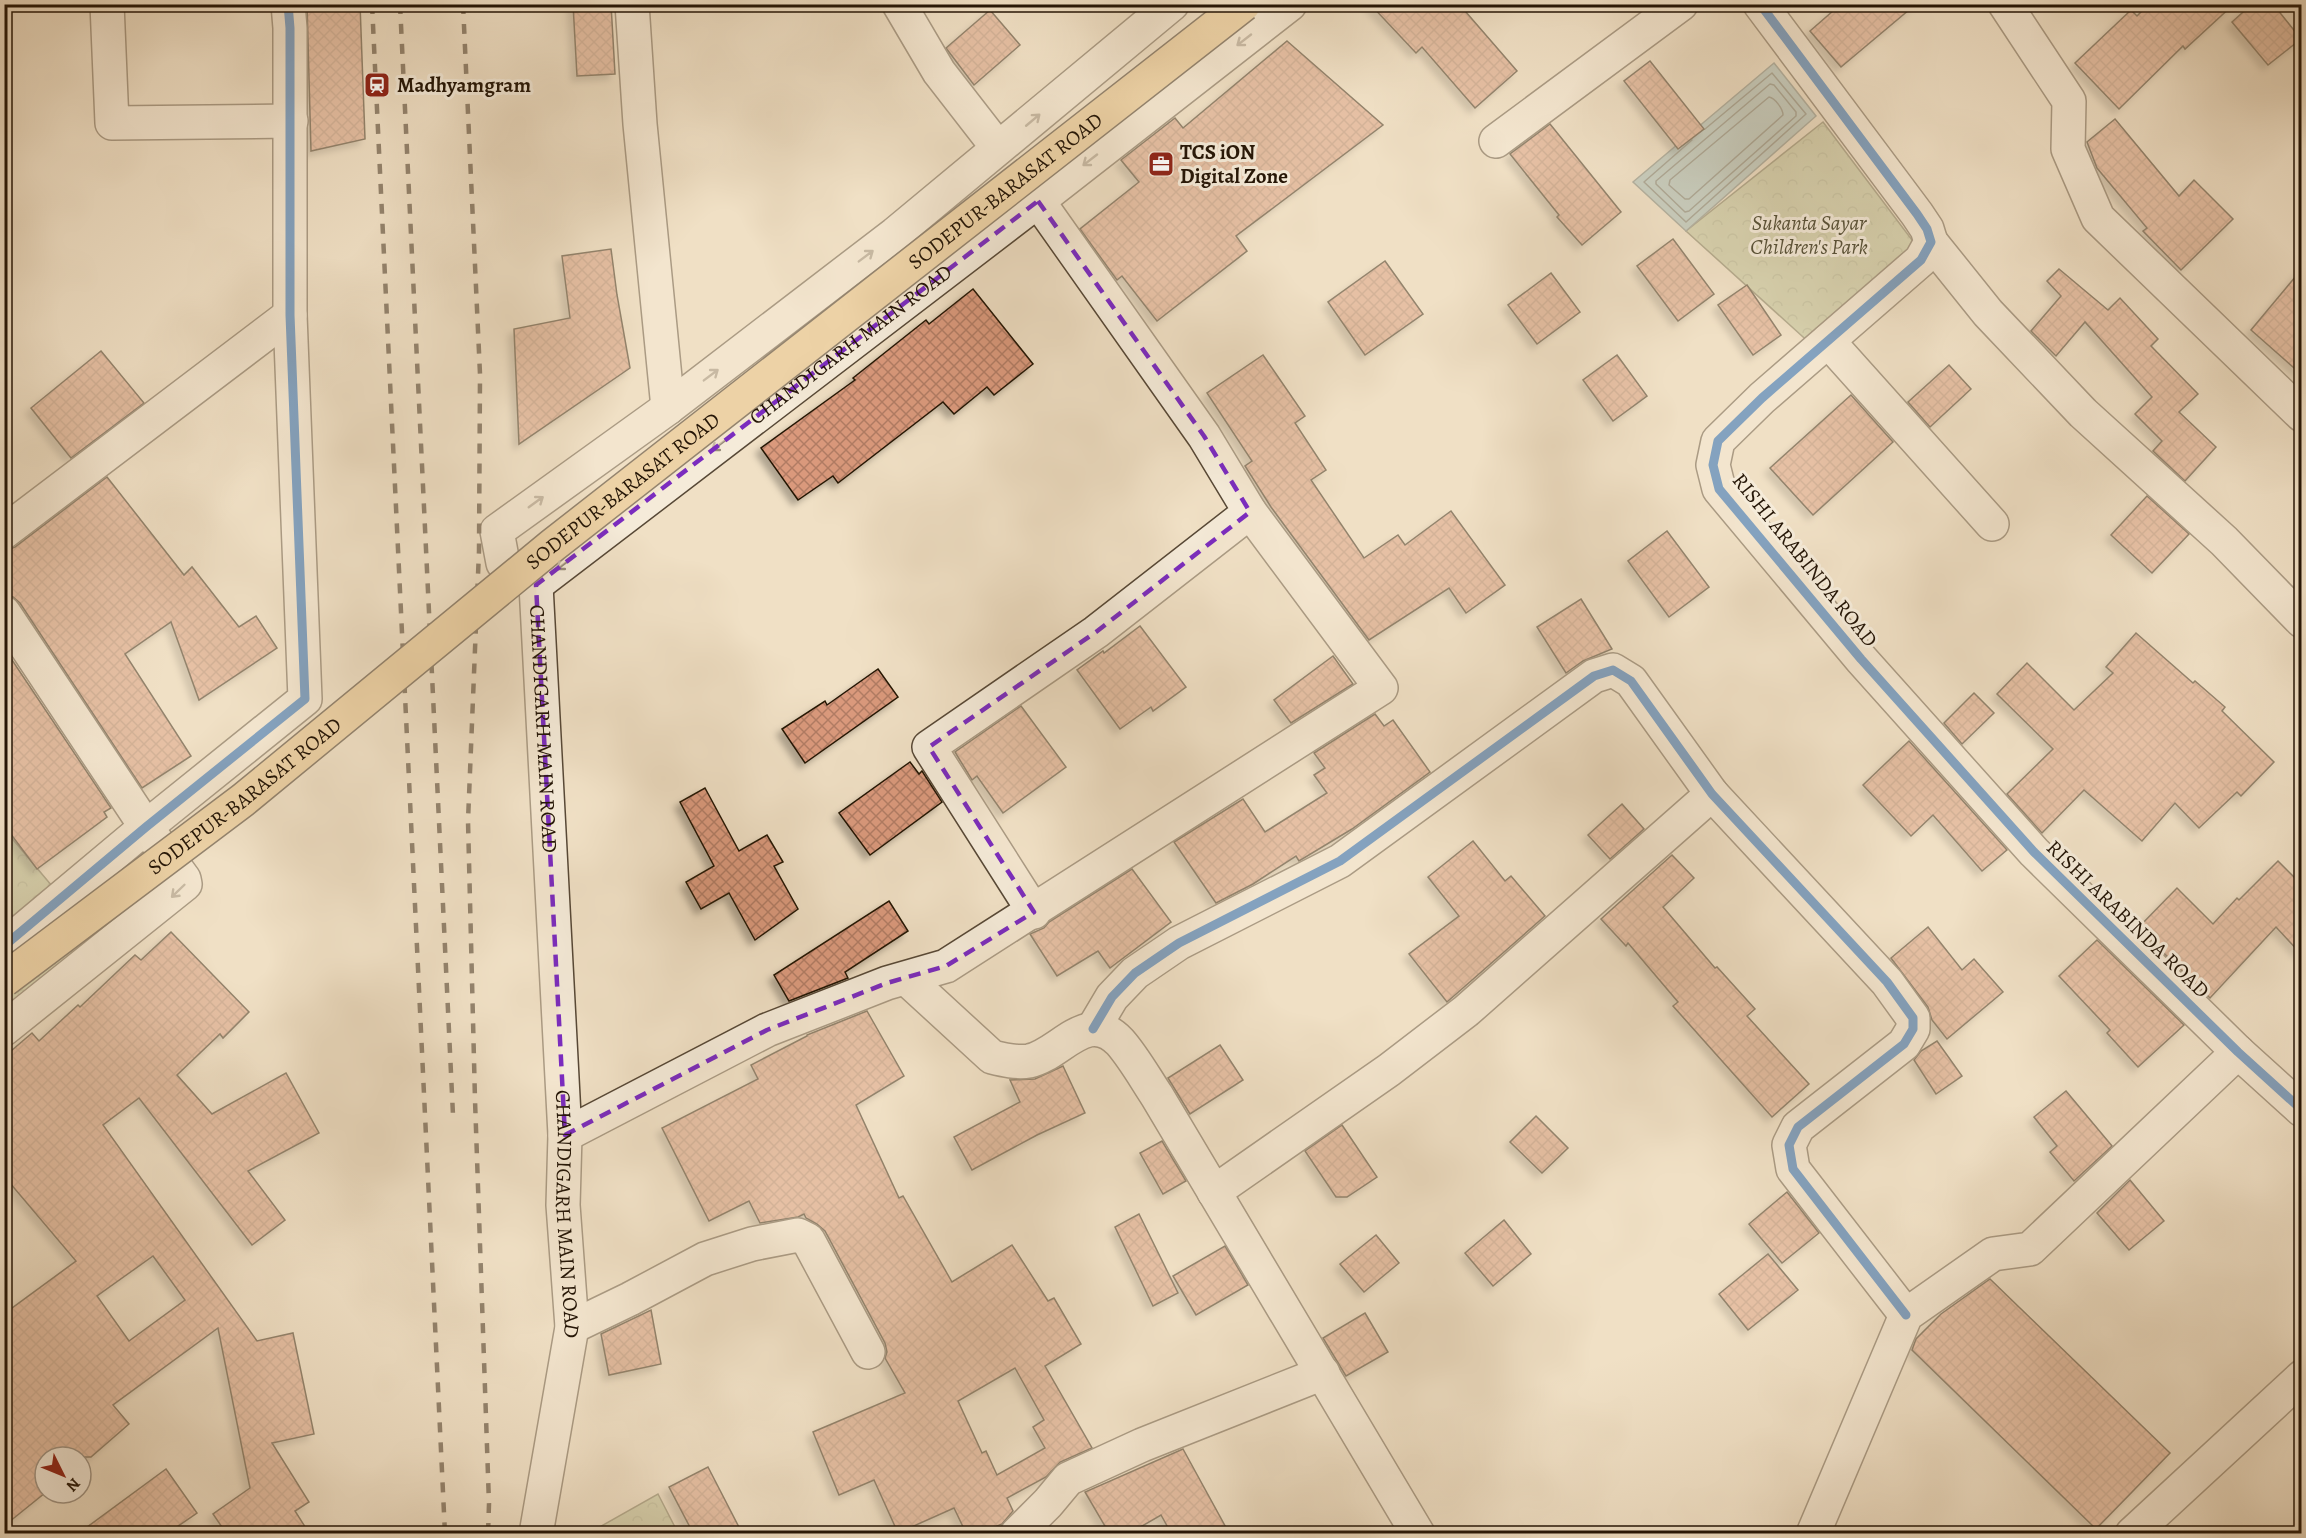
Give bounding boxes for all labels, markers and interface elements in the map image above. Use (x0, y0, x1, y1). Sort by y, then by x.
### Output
one-way arrow (1236, 34, 1252, 47)
station icon: Madhyamgram (362, 70, 392, 100)
place label: Madhyamgram (397, 71, 531, 99)
street label: SODEPUR-BARASAT ROAD (902, 106, 1108, 276)
one-way arrow (1025, 113, 1041, 126)
place label: TCS iON Digital Zone (1180, 138, 1288, 190)
office icon: TCS iON Digital Zone (1146, 149, 1176, 179)
one-way arrow (1083, 154, 1099, 167)
park label: Sukanta Sayar Children's Park (1750, 209, 1868, 261)
one-way arrow (857, 250, 873, 263)
street label: CHANDIGARH MAIN ROAD (743, 258, 958, 431)
one-way arrow (703, 369, 719, 382)
street label: SODEPUR-BARASAT ROAD (520, 406, 726, 576)
one-way arrow (711, 439, 727, 452)
street label: RISHI ARABINDA ROAD (1726, 467, 1884, 653)
one-way arrow (528, 496, 544, 508)
one-way arrow (556, 557, 572, 570)
street label: CHANDIGARH MAIN ROAD (523, 604, 564, 854)
street label: SODEPUR-BARASAT ROAD (142, 711, 347, 881)
street label: RISHI ARABINDA ROAD (2040, 834, 2216, 1004)
one-way arrow (170, 883, 185, 898)
street label: CHANDIGARH MAIN ROAD (549, 1089, 586, 1340)
north arrow (33, 1445, 93, 1505)
text: N (61, 1473, 85, 1497)

